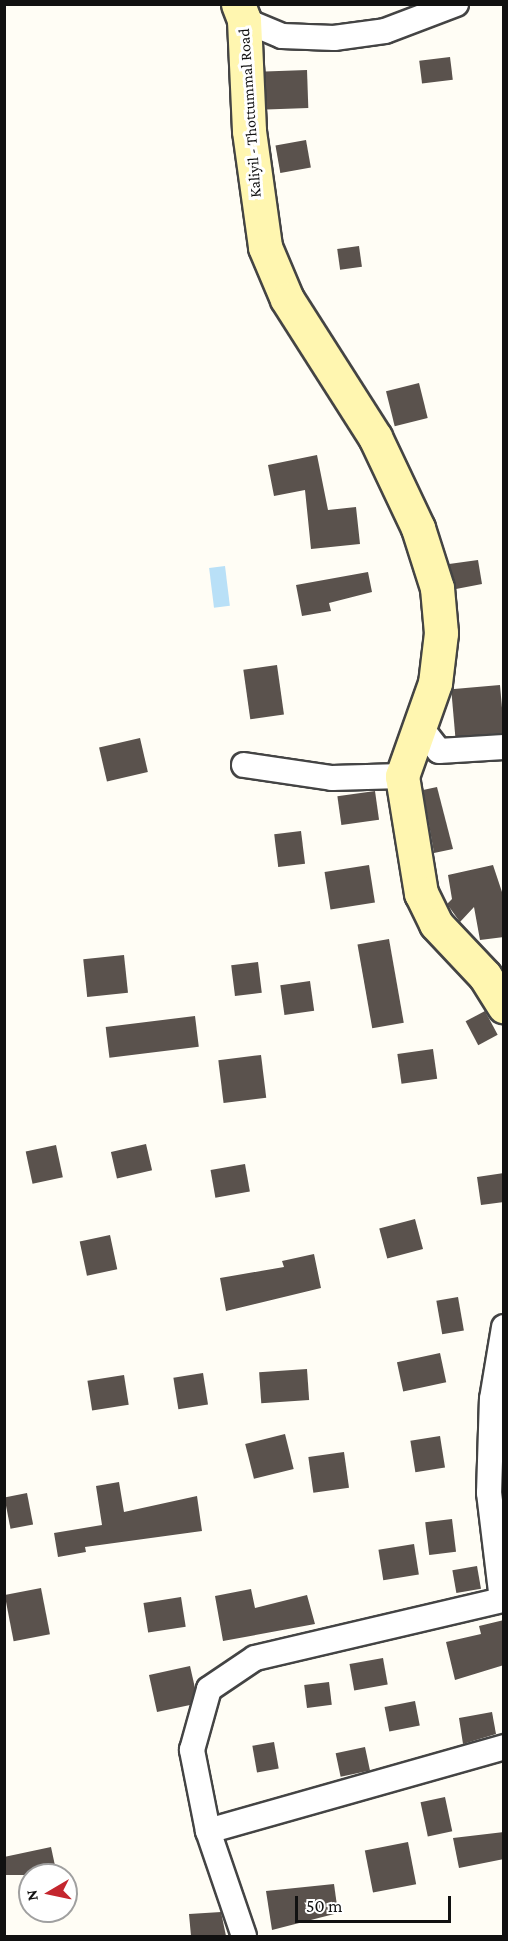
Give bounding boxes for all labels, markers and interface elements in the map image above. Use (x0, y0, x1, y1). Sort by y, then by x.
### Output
street label: Kaliyil - Thottummal Road (235, 28, 265, 198)
north arrow (18, 1863, 78, 1923)
scale bar (298, 1884, 454, 1922)
text: N (22, 1889, 41, 1902)
text: 50 m (306, 1896, 343, 1916)

